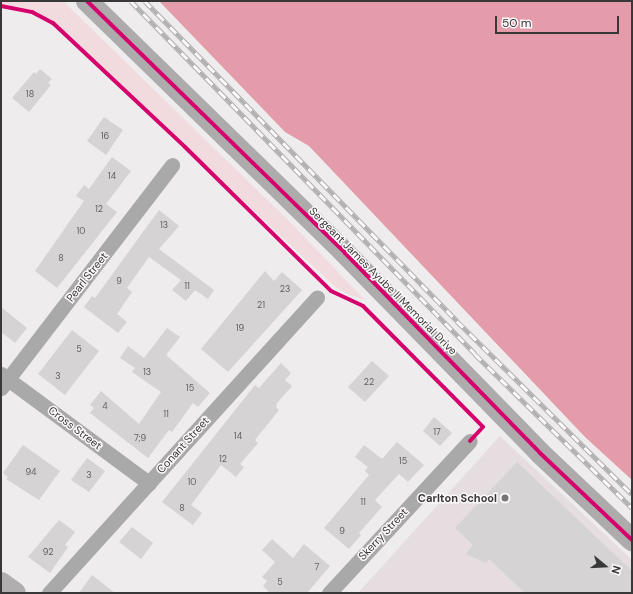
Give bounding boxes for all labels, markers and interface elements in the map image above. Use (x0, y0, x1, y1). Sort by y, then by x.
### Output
scale bar (497, 8, 621, 34)
text: 50 m (502, 15, 531, 31)
house number: 18 (26, 89, 34, 99)
house number: 16 (101, 131, 109, 141)
house number: 14 (108, 171, 116, 181)
house number: 12 (95, 204, 103, 214)
street label: Sergeant James Ayube II Memorial Drive (306, 204, 460, 358)
house number: 13 (160, 220, 168, 230)
house number: 10 (77, 226, 85, 236)
street label: Pearl Street (64, 250, 110, 304)
house number: 8 (58, 253, 64, 263)
house number: 9 (116, 276, 122, 286)
house number: 11 (184, 281, 190, 291)
house number: 23 (280, 284, 290, 294)
house number: 21 (257, 300, 265, 310)
house number: 19 (236, 323, 244, 333)
house number: 5 (76, 344, 82, 354)
house number: 13 (143, 367, 151, 377)
house number: 3 (55, 371, 61, 381)
house number: 22 (364, 377, 374, 387)
house number: 15 (186, 383, 194, 393)
house number: 4 (102, 401, 108, 411)
street label: Cross Street (46, 404, 104, 452)
house number: 11 (163, 409, 169, 419)
street label: Conant Street (154, 414, 212, 476)
house number: 17 (433, 427, 441, 437)
house number: 14 (234, 431, 242, 441)
house number: 7;9 (134, 433, 146, 443)
house number: 12 (219, 454, 227, 464)
house number: 15 (399, 456, 407, 466)
house number: 94 (25, 467, 37, 477)
house number: 3 (86, 470, 92, 480)
house number: 10 (188, 477, 196, 487)
place label: Carlton School (418, 491, 497, 505)
marker: Carlton School (500, 493, 510, 503)
house number: 11 (360, 497, 366, 507)
house number: 8 (179, 503, 185, 513)
street label: Skerry Street (356, 505, 410, 563)
house number: 9 (339, 526, 345, 536)
north arrow (585, 546, 625, 586)
house number: 92 (43, 547, 53, 557)
house number: 7 (315, 562, 319, 572)
text: N (609, 564, 624, 576)
house number: 5 (277, 577, 283, 587)

